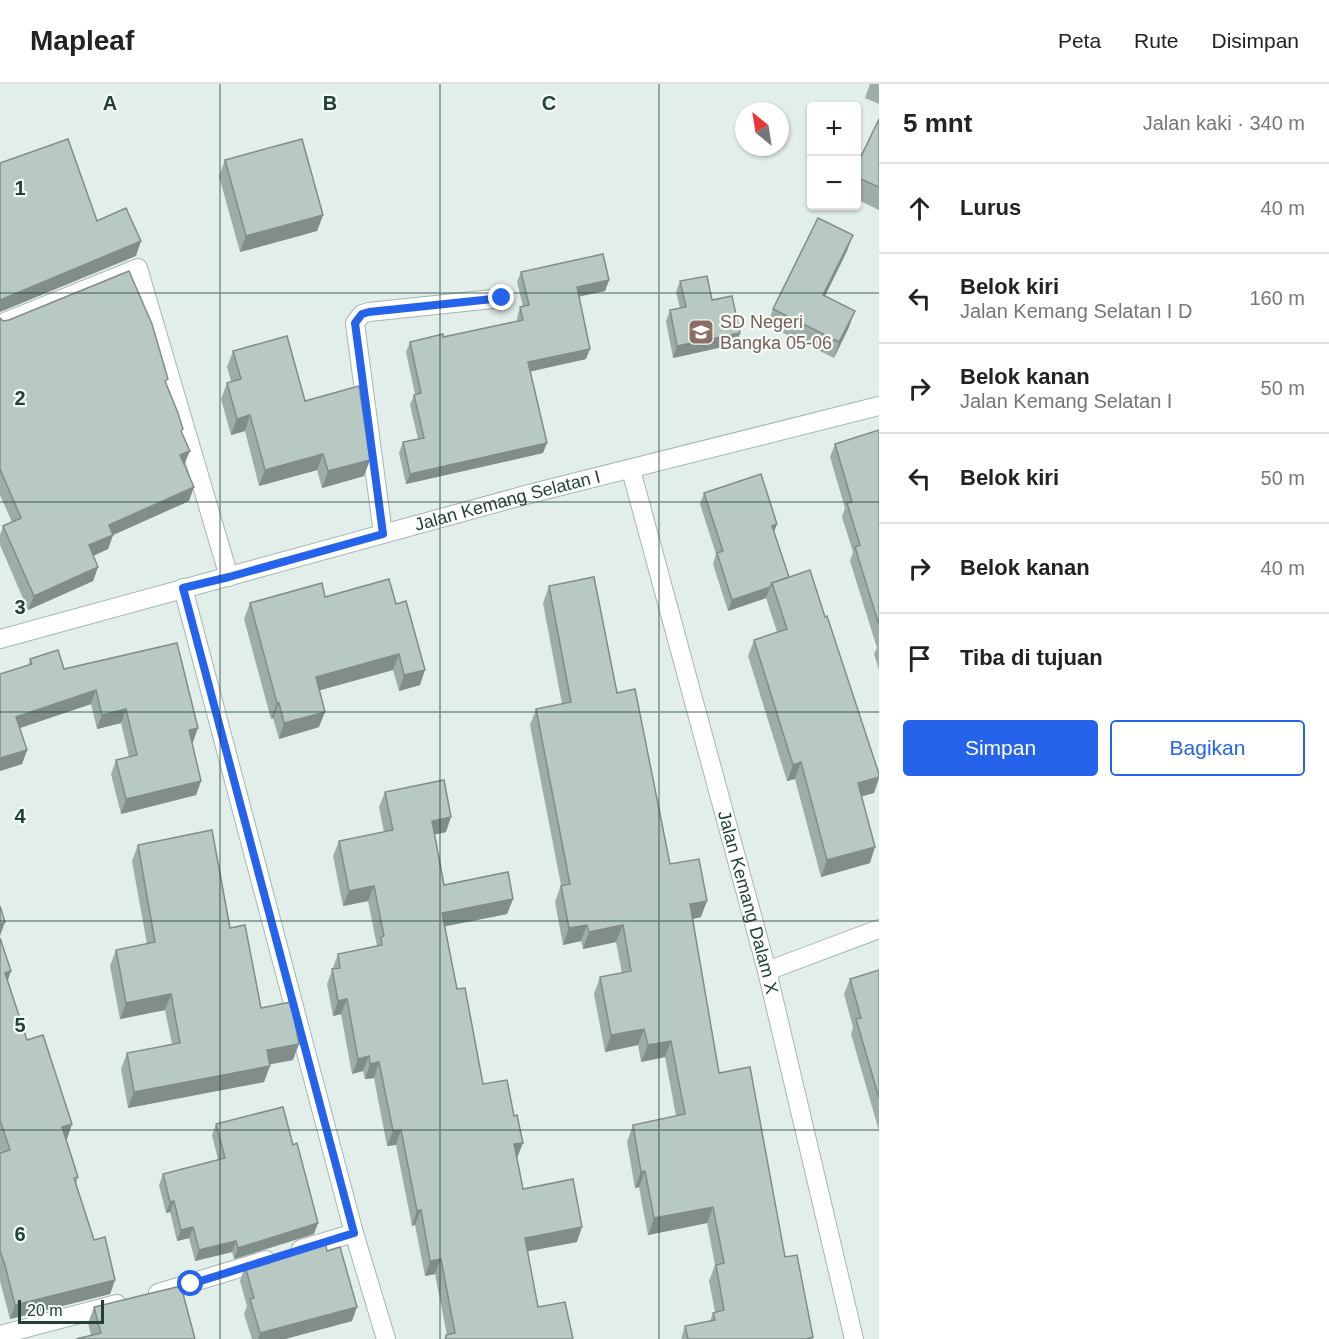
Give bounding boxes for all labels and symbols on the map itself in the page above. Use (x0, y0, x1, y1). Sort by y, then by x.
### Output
text: A (103, 92, 117, 114)
text: B (323, 92, 337, 114)
text: C (542, 92, 556, 114)
north arrow (735, 102, 789, 156)
text: 1 (14, 177, 26, 199)
route end (488, 284, 514, 310)
place label: SD Negeri Bangka 05-06 (720, 312, 832, 353)
school or university icon: SD Negeri Bangka 05-06 (686, 317, 716, 347)
text: 2 (14, 387, 26, 409)
street label: Jalan Kemang Selatan I (412, 466, 602, 535)
text: 3 (14, 596, 26, 618)
text: 4 (14, 805, 26, 827)
street label: Jalan Kemang Dalam X (714, 808, 782, 996)
text: 5 (14, 1014, 26, 1036)
text: 6 (14, 1223, 26, 1245)
route start (177, 1270, 203, 1296)
scale bar (18, 1297, 104, 1324)

